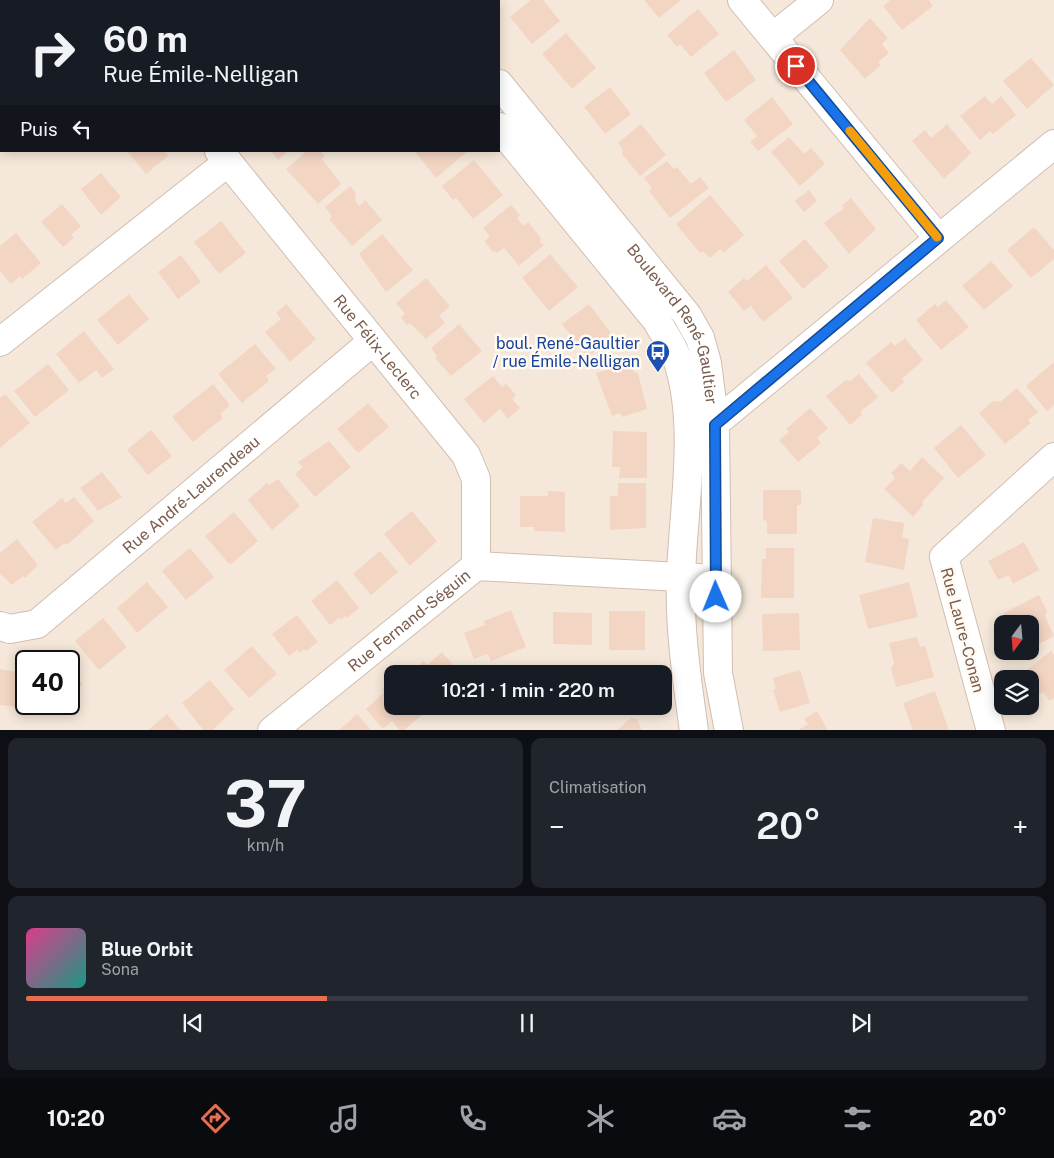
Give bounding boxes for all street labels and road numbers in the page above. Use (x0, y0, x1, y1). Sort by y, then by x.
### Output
street label: Boulevard René-Gaultier (623, 240, 721, 405)
street label: Rue Félix-Leclerc (329, 291, 426, 403)
street label: Rue André-Laurendeau (119, 432, 263, 558)
street label: Rue Fernand-Séguin (344, 565, 474, 676)
street label: Rue Laure-Conan (937, 565, 988, 695)

